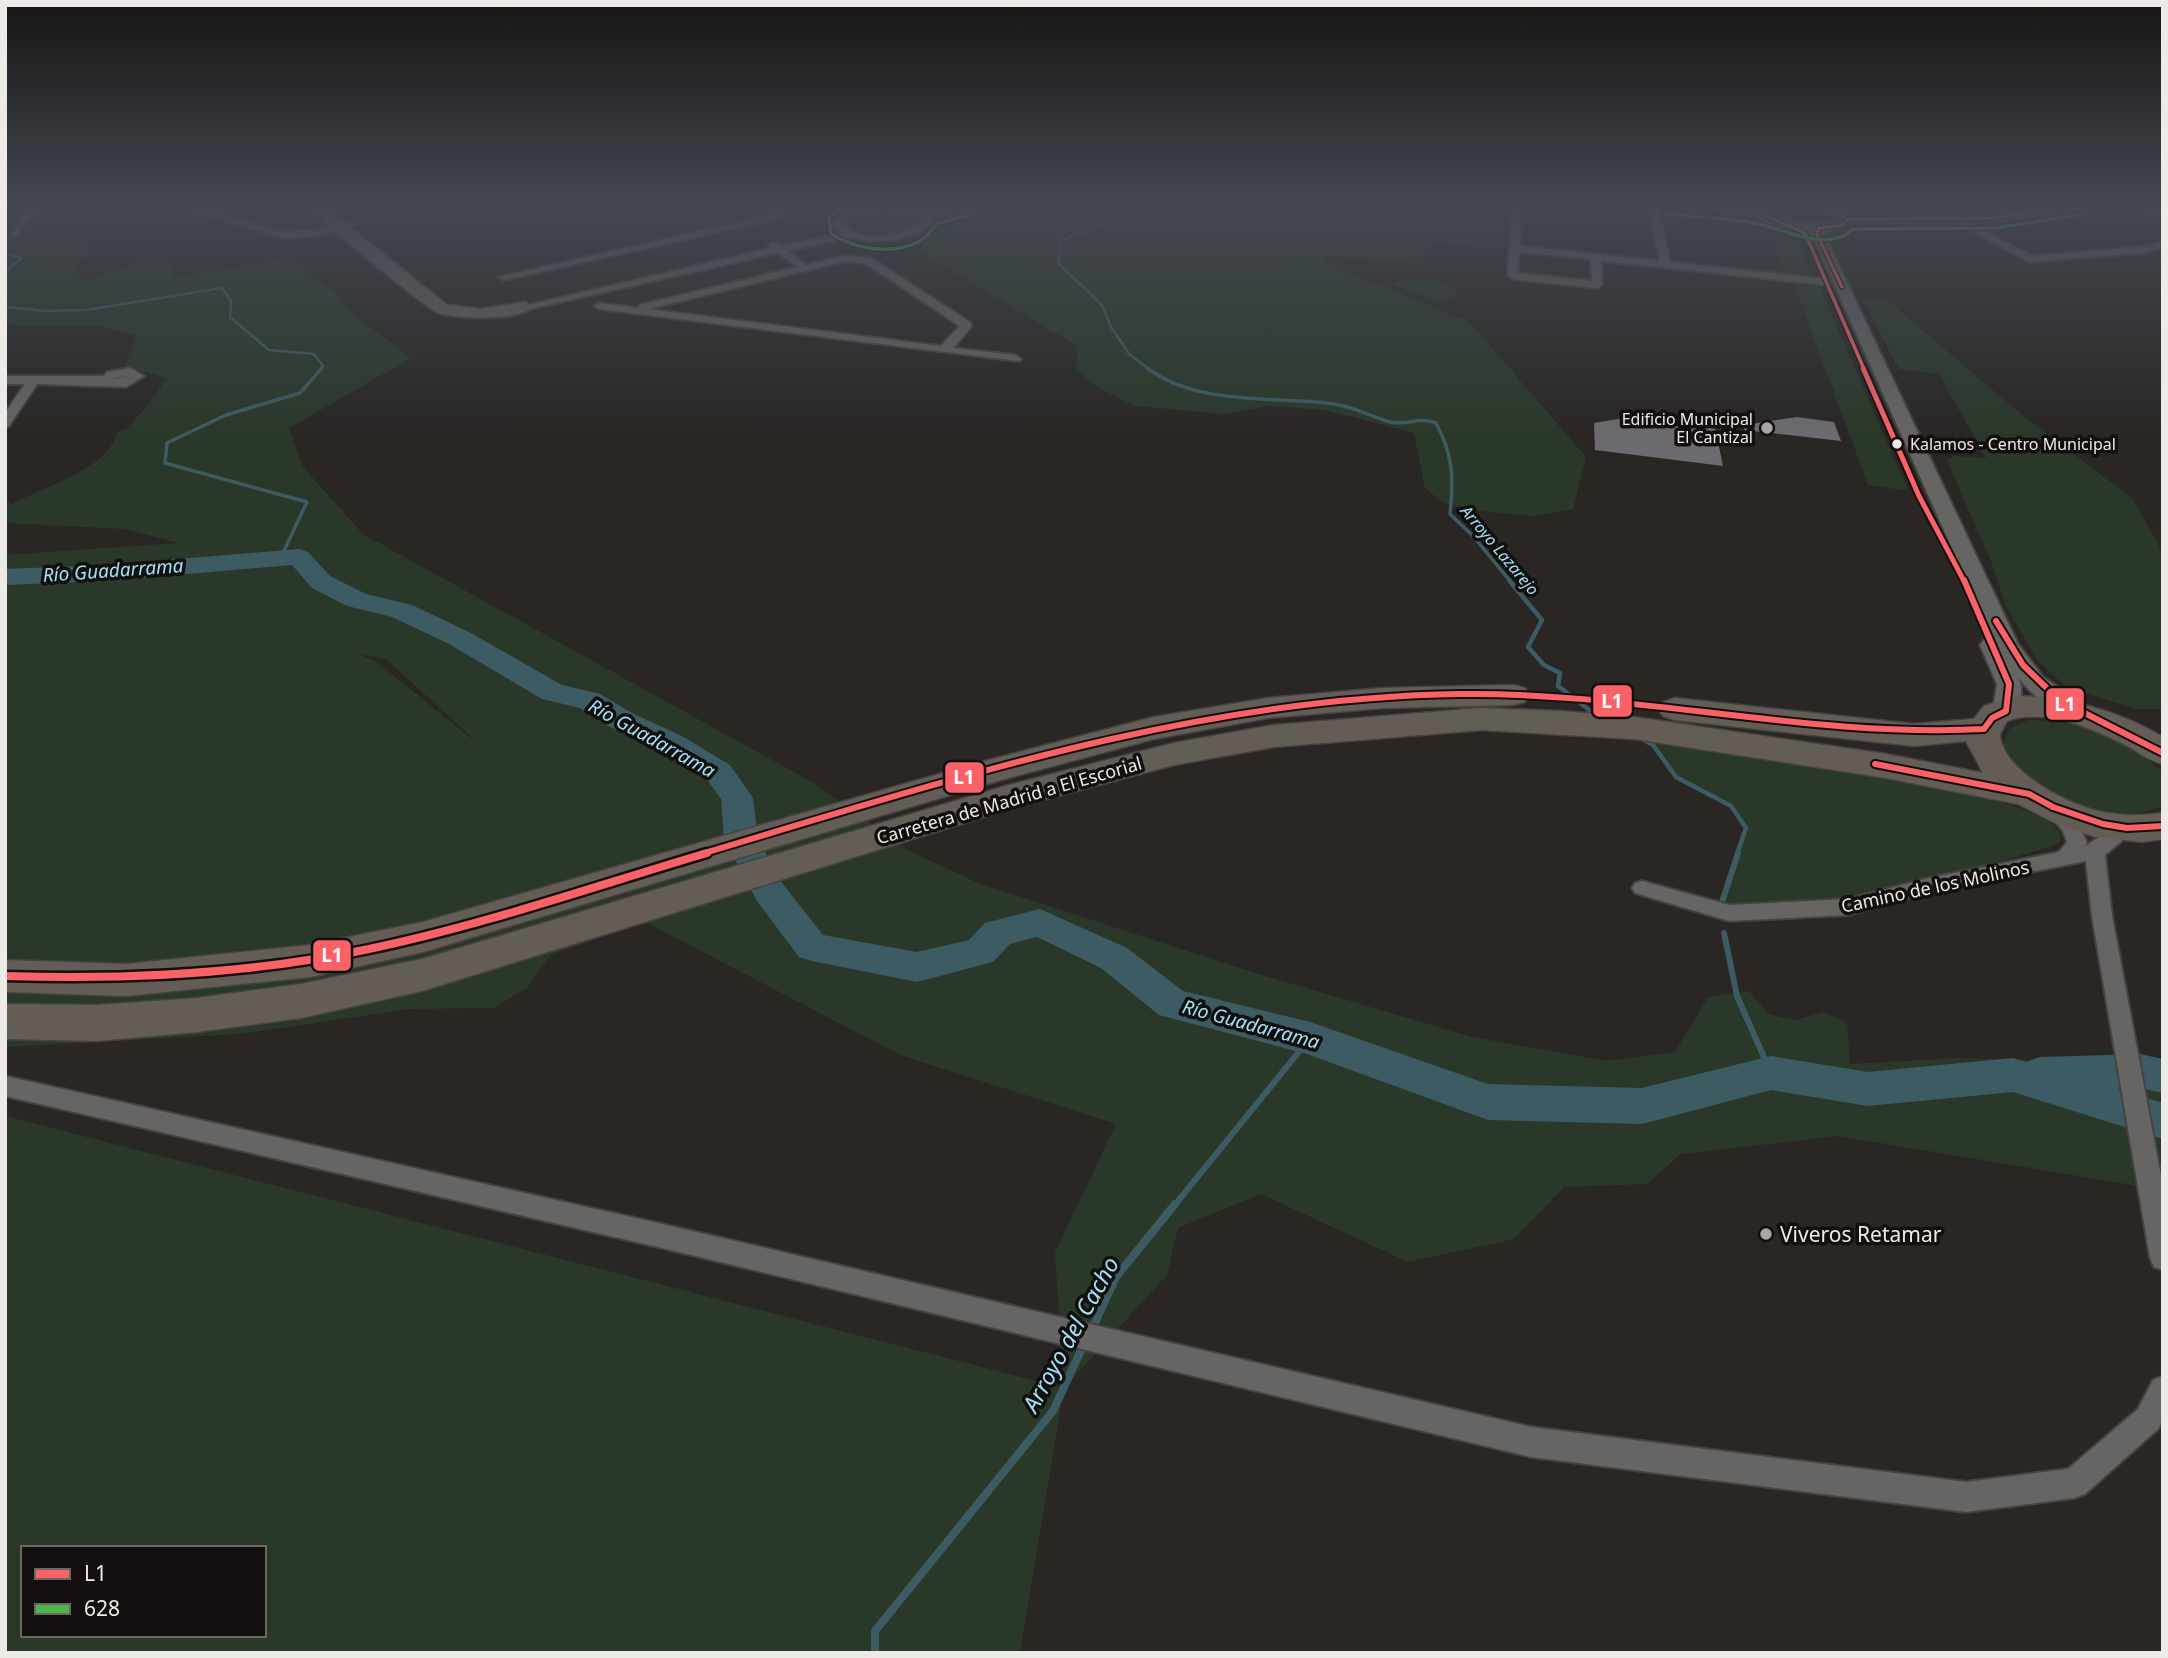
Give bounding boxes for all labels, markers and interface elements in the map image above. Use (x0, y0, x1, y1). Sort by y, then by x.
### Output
place label: Edificio Municipal El Cantizal (1622, 408, 1753, 448)
marker: Edificio Municipal El Cantizal (1759, 420, 1775, 436)
place label: Kalamos - Centro Municipal (1910, 433, 2116, 455)
marker: Kalamos - Centro Municipal (1890, 437, 1904, 451)
water label: Arroyo Lazarejo (1455, 500, 1544, 600)
water label: Río Guadarrama (42, 552, 184, 588)
line badge: L1 (1592, 684, 1633, 718)
line badge: L1 (2045, 687, 2085, 721)
text: L1 (1601, 688, 1623, 714)
text: L1 (2054, 691, 2076, 717)
water label: Río Guadarrama (584, 692, 720, 784)
street label: Carretera de Madrid a El Escorial (874, 751, 1144, 849)
line badge: L1 (944, 761, 985, 794)
text: L1 (953, 764, 975, 790)
street label: Camino de los Molinos (1839, 854, 2031, 918)
line badge: L1 (312, 939, 352, 972)
text: L1 (321, 942, 343, 968)
water label: Río Guadarrama (1180, 993, 1323, 1055)
place label: Viveros Retamar (1780, 1220, 1942, 1248)
marker: Viveros Retamar (1758, 1226, 1774, 1242)
water label: Arroyo del Cacho (1013, 1251, 1126, 1419)
legend (21, 1546, 266, 1637)
text: L1 (84, 1559, 107, 1587)
text: 628 (84, 1594, 120, 1622)

